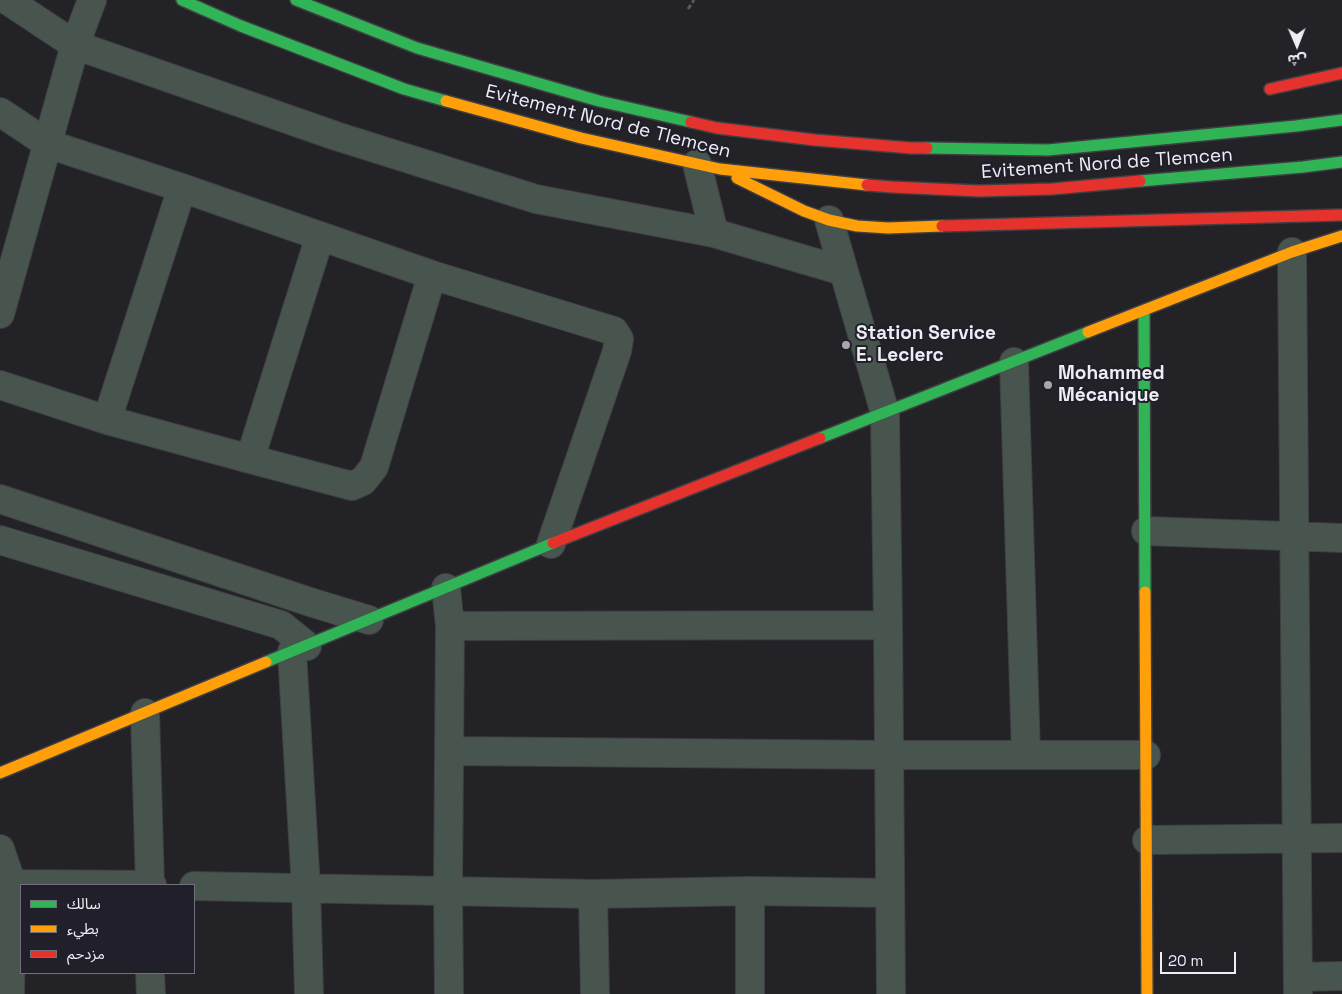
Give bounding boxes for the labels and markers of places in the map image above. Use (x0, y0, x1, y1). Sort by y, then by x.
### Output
place label: Station Service E. Leclerc (856, 323, 996, 367)
marker: Station Service E. Leclerc (840, 339, 852, 351)
place label: Mohammed Mécanique (1058, 363, 1165, 407)
marker: Mohammed Mécanique (1042, 379, 1054, 391)

